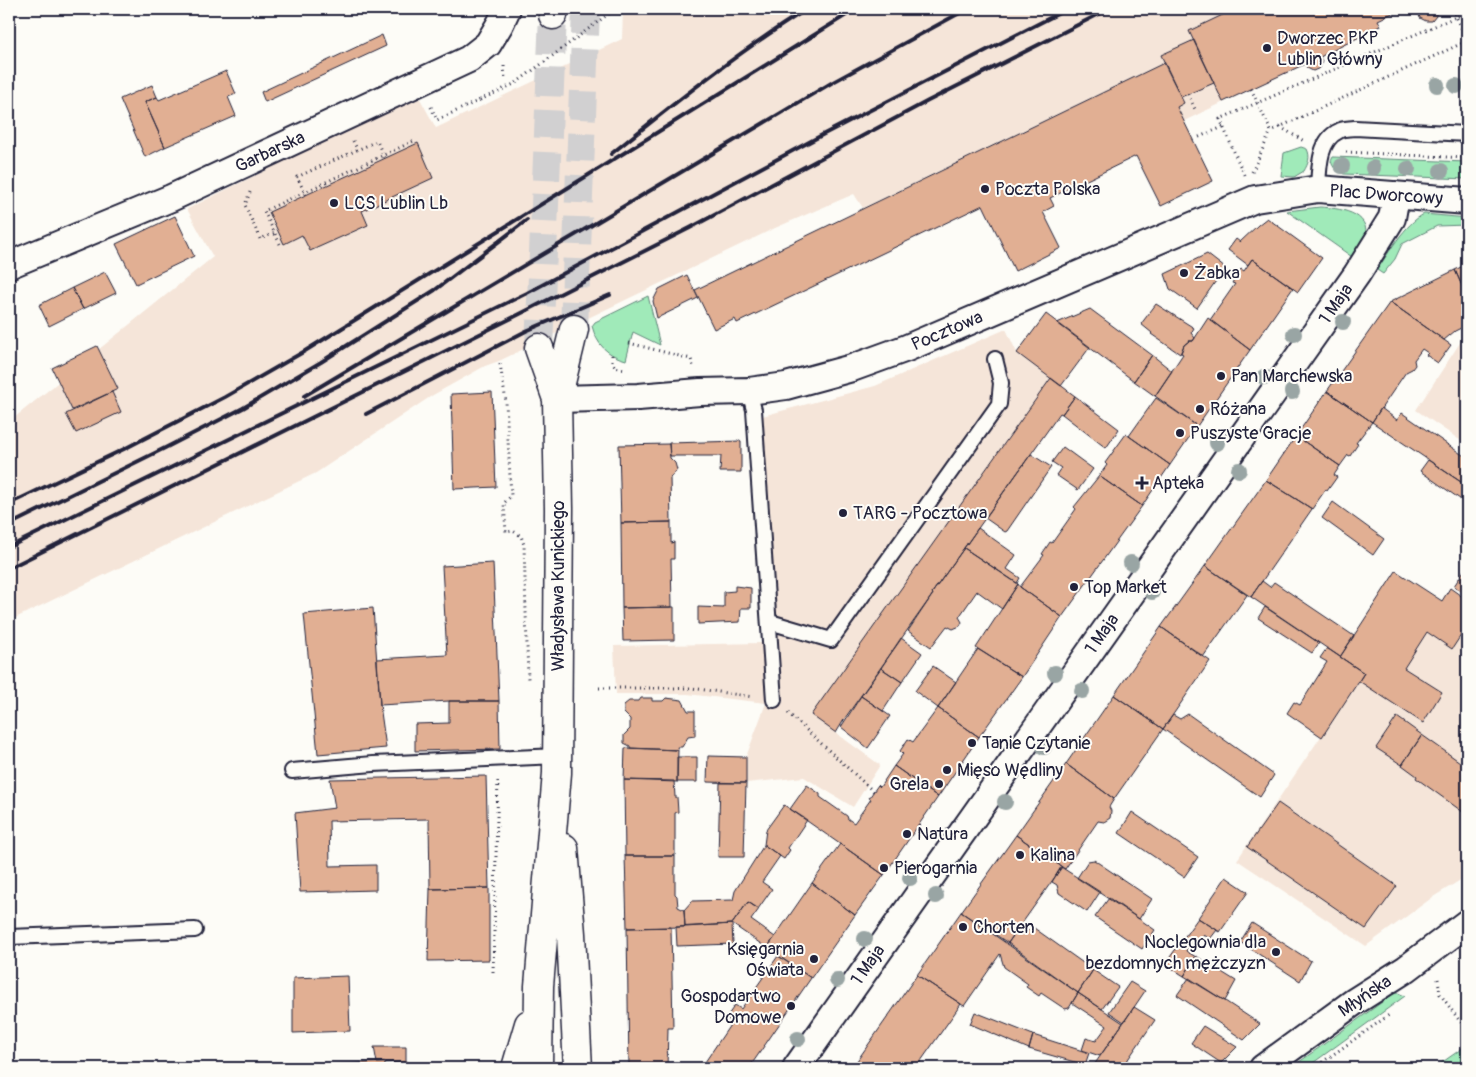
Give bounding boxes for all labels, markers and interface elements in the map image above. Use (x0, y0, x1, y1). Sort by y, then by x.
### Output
place label: Dworzec PKP Lublin Główny (1277, 27, 1383, 71)
marker: Dworzec PKP Lublin Główny (1261, 42, 1273, 54)
street label: Garbarska (231, 126, 309, 178)
place label: Poczta Polska (995, 178, 1100, 201)
street label: Plac Dworcowy (1329, 180, 1444, 210)
marker: Poczta Polska (979, 183, 991, 195)
place label: LCS Lublin Lb (344, 192, 448, 215)
marker: LCS Lublin Lb (328, 197, 340, 209)
place label: Żabka (1194, 262, 1240, 285)
marker: Żabka (1178, 267, 1190, 279)
street label: 1 Maja (1314, 279, 1358, 329)
street label: Pocztowa (908, 306, 986, 356)
place label: Pan Marchewska (1231, 365, 1352, 388)
marker: Pan Marchewska (1215, 370, 1227, 382)
place label: Różana (1210, 398, 1266, 421)
marker: Różana (1194, 403, 1206, 415)
place label: Puszyste Gracje (1190, 422, 1311, 445)
marker: Puszyste Gracje (1174, 427, 1186, 439)
place label: Apteka (1152, 472, 1204, 495)
marker: Apteka (1136, 477, 1148, 489)
street label: Władysława Kunickiego (547, 500, 570, 671)
place label: TARG - Pocztowa (853, 502, 987, 525)
marker: TARG - Pocztowa (837, 507, 849, 519)
place label: Top Market (1084, 576, 1168, 599)
marker: Top Market (1068, 581, 1080, 593)
street label: 1 Maja (1080, 609, 1124, 659)
place label: Tanie Czytanie (982, 732, 1091, 755)
marker: Tanie Czytanie (966, 737, 978, 749)
place label: Mięso Wędliny (957, 759, 1063, 782)
marker: Mięso Wędliny (941, 764, 953, 776)
place label: Grela (889, 773, 929, 796)
marker: Grela (933, 778, 945, 790)
place label: Natura (917, 823, 968, 846)
marker: Natura (901, 828, 913, 840)
place label: Kalina (1030, 844, 1075, 867)
marker: Kalina (1014, 849, 1026, 861)
place label: Pierogarnia (894, 857, 977, 880)
marker: Pierogarnia (878, 862, 890, 874)
place label: Chorten (973, 916, 1035, 939)
marker: Chorten (957, 921, 969, 933)
place label: Noclegownia dla bezdomnych mężczyzn (1086, 931, 1266, 975)
place label: Księgarnia Oświata (727, 938, 804, 982)
street label: 1 Maja (846, 940, 890, 990)
marker: Noclegownia dla bezdomnych mężczyzn (1270, 946, 1282, 958)
marker: Księgarnia Oświata (808, 953, 820, 965)
street label: Młyńska (1334, 970, 1396, 1022)
place label: Gospodartwo Domowe (680, 985, 781, 1029)
marker: Gospodartwo Domowe (785, 1000, 797, 1012)

